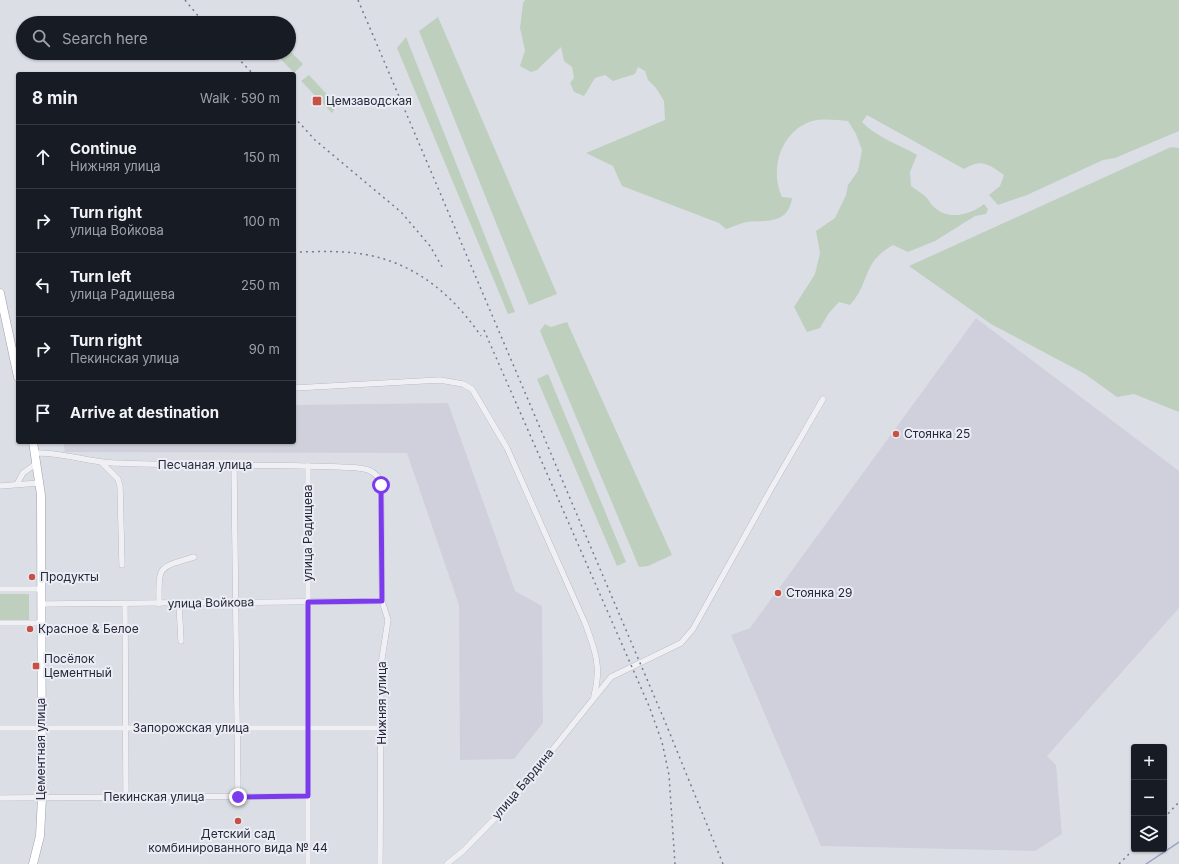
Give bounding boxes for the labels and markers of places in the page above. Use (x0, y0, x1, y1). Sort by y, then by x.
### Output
place label: Цемзаводская (326, 93, 412, 108)
marker: Цемзаводская (311, 95, 323, 107)
place label: Стоянка 25 (904, 426, 970, 441)
marker: Стоянка 25 (891, 429, 901, 439)
place label: Продукты (40, 569, 99, 584)
marker: Продукты (27, 572, 37, 582)
place label: Стоянка 29 (786, 585, 852, 600)
marker: Стоянка 29 (773, 588, 783, 598)
place label: Красное & Белое (38, 621, 139, 636)
marker: Красное & Белое (25, 624, 35, 634)
place label: Посёлок Цементный (44, 651, 112, 680)
marker: Посёлок Цементный (31, 661, 41, 671)
marker: Детский сад комбинированного вида № 44 (233, 816, 243, 826)
place label: Детский сад комбинированного вида № 44 (148, 826, 328, 855)

